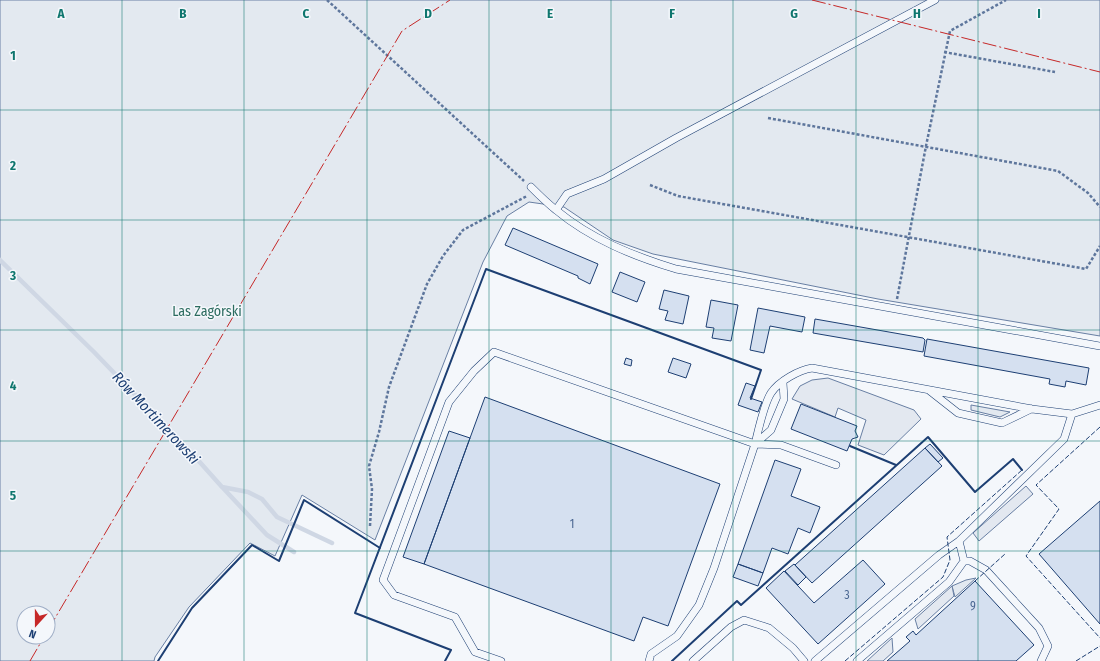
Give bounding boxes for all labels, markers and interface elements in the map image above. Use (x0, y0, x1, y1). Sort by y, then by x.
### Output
text: A (56, 6, 65, 21)
text: B (179, 6, 187, 21)
text: C (303, 6, 310, 21)
text: D (424, 6, 432, 21)
text: E (547, 6, 553, 21)
text: F (669, 6, 675, 21)
text: G (790, 6, 798, 21)
text: H (913, 6, 921, 21)
text: I (1037, 6, 1041, 21)
text: 1 (10, 48, 16, 63)
text: 2 (9, 158, 16, 173)
text: 3 (9, 268, 16, 283)
park label: Las Zagórski (172, 303, 242, 320)
water label: Rów Mortimerowski (109, 368, 204, 468)
text: 4 (10, 378, 17, 393)
text: 5 (10, 488, 16, 503)
house number: 1 (570, 517, 574, 531)
house number: 3 (844, 588, 850, 602)
house number: 9 (970, 599, 976, 613)
north arrow (16, 605, 56, 645)
text: N (27, 627, 38, 641)

